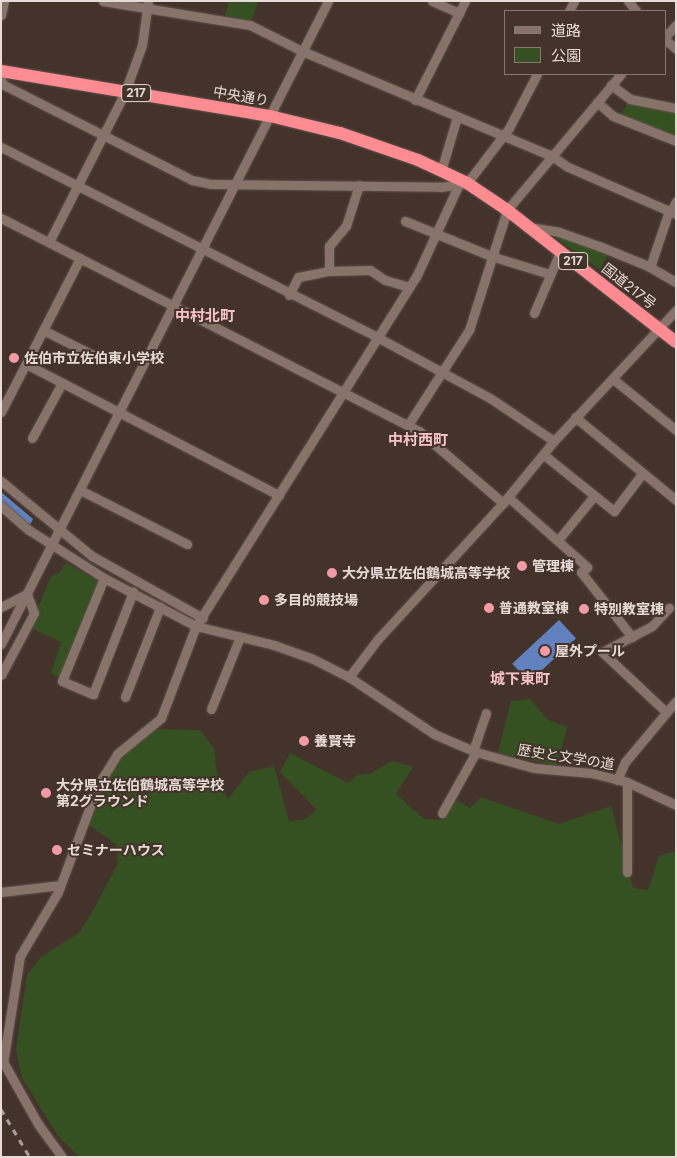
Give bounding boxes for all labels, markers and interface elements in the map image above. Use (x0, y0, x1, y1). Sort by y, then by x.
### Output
legend (504, 10, 667, 75)
text: 道路 (551, 21, 581, 40)
text: 公園 (551, 46, 581, 65)
street label: 中央通り (212, 83, 270, 109)
road number: 217 (121, 84, 151, 102)
road number: 217 (558, 252, 588, 270)
street label: 国道217号 (599, 260, 659, 312)
district label: 中村北町 (175, 307, 235, 325)
place label: 佐伯市立佐伯東小学校 (24, 350, 164, 366)
marker: 佐伯市立佐伯東小学校 (8, 352, 20, 364)
district label: 中村西町 (388, 431, 448, 449)
place label: 管理棟 (532, 558, 574, 574)
marker: 管理棟 (516, 560, 528, 572)
place label: 大分県立佐伯鶴城高等学校 (342, 565, 510, 581)
marker: 大分県立佐伯鶴城高等学校 (326, 567, 338, 579)
place label: 多目的競技場 (274, 592, 358, 608)
marker: 多目的競技場 (258, 594, 270, 606)
place label: 普通教室棟 (499, 600, 569, 616)
place label: 特別教室棟 (594, 601, 664, 617)
marker: 普通教室棟 (483, 602, 495, 614)
marker: 特別教室棟 (578, 603, 590, 615)
place label: 屋外プール (555, 643, 625, 659)
marker: 屋外プール (539, 645, 551, 657)
district label: 城下東町 (490, 670, 550, 688)
place label: 養賢寺 (314, 733, 356, 749)
marker: 養賢寺 (298, 735, 310, 747)
street label: 歴史と文学の道 (516, 741, 616, 773)
place label: 大分県立佐伯鶴城高等学校 第2グラウンド (56, 777, 224, 810)
marker: 大分県立佐伯鶴城高等学校 第2グラウンド (40, 787, 52, 799)
place label: セミナーハウス (67, 842, 165, 858)
marker: セミナーハウス (51, 844, 63, 856)

